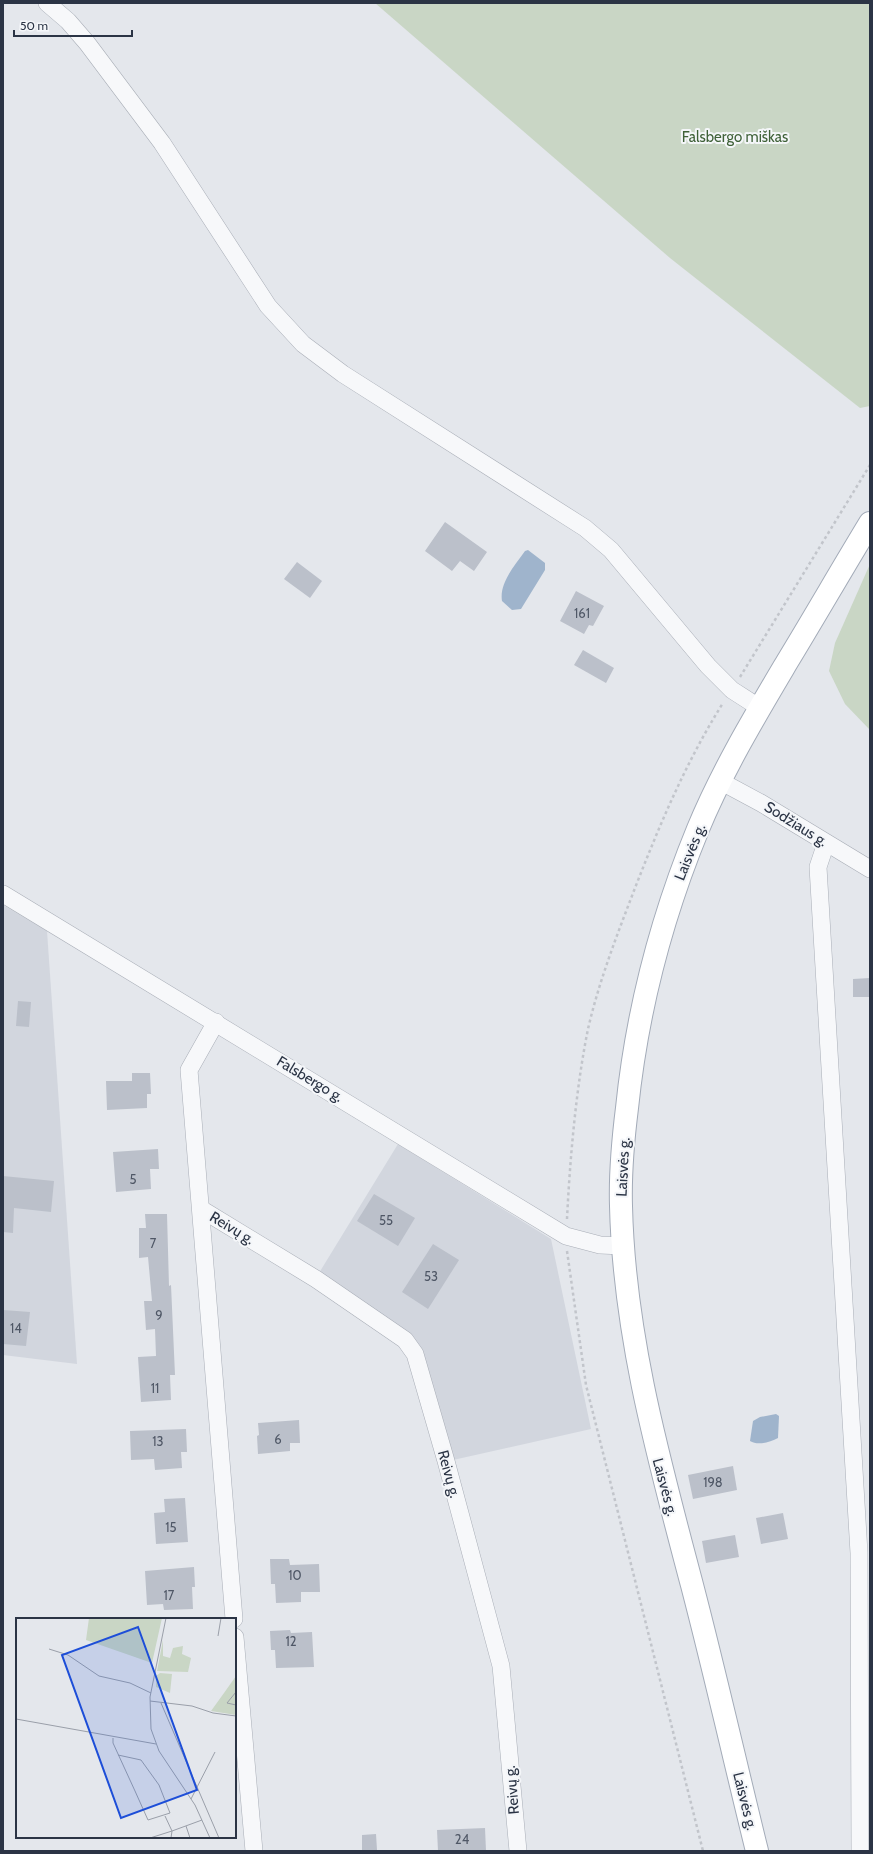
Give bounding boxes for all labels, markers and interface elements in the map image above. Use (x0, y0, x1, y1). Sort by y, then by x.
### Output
scale bar (14, 12, 132, 38)
text: 50 m (20, 18, 48, 33)
park label: Falsbergo miškas (682, 128, 788, 146)
house number: 161 (574, 605, 590, 621)
street label: Sodžiaus g. (761, 798, 831, 850)
street label: Laisvės g. (671, 821, 709, 883)
street label: Falsbergo g. (274, 1052, 346, 1106)
street label: Laisvės g. (612, 1137, 634, 1197)
house number: 5 (129, 1171, 137, 1187)
street label: Reivų g. (206, 1208, 258, 1248)
house number: 55 (379, 1212, 393, 1228)
house number: 7 (150, 1235, 157, 1251)
house number: 53 (424, 1268, 438, 1284)
house number: 9 (155, 1307, 163, 1323)
house number: 14 (10, 1320, 22, 1336)
house number: 11 (151, 1380, 159, 1396)
house number: 6 (274, 1431, 282, 1447)
house number: 13 (152, 1433, 164, 1449)
street label: Reivų g. (434, 1448, 464, 1500)
street label: Laisvės g. (649, 1456, 681, 1518)
house number: 198 (703, 1474, 723, 1490)
house number: 15 (165, 1519, 177, 1535)
house number: 10 (288, 1567, 302, 1583)
house number: 17 (164, 1587, 175, 1603)
inset map (16, 1618, 236, 1838)
house number: 12 (285, 1633, 297, 1649)
street label: Reivų g. (501, 1765, 523, 1815)
street label: Laisvės g. (729, 1770, 761, 1832)
house number: 24 (455, 1831, 470, 1847)

